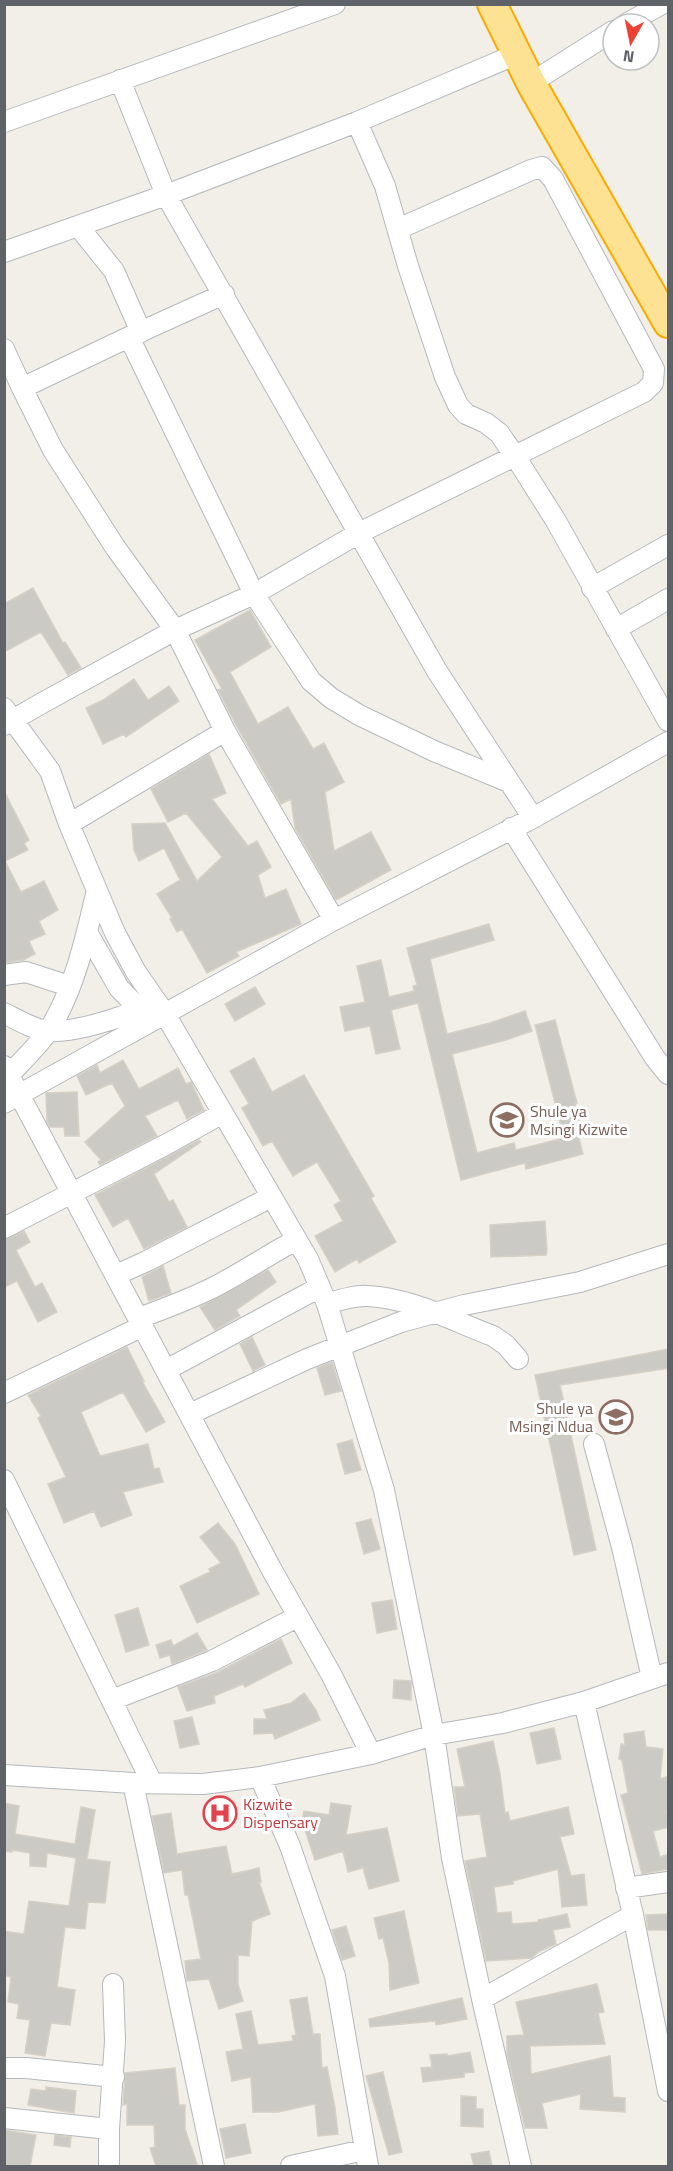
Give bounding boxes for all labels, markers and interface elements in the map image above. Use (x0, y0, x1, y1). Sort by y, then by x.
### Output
north arrow (601, 12, 661, 72)
text: N (621, 44, 636, 70)
place label: Shule ya Msingi Kizwite (530, 1099, 628, 1141)
school or university icon: Shule ya Msingi Kizwite (489, 1102, 525, 1138)
place label: Shule ya Msingi Ndua (509, 1396, 593, 1438)
school or university icon: Shule ya Msingi Ndua (598, 1399, 634, 1435)
place label: Kizwite Dispensary (243, 1792, 318, 1834)
hospital icon: Kizwite Dispensary (202, 1795, 238, 1831)

